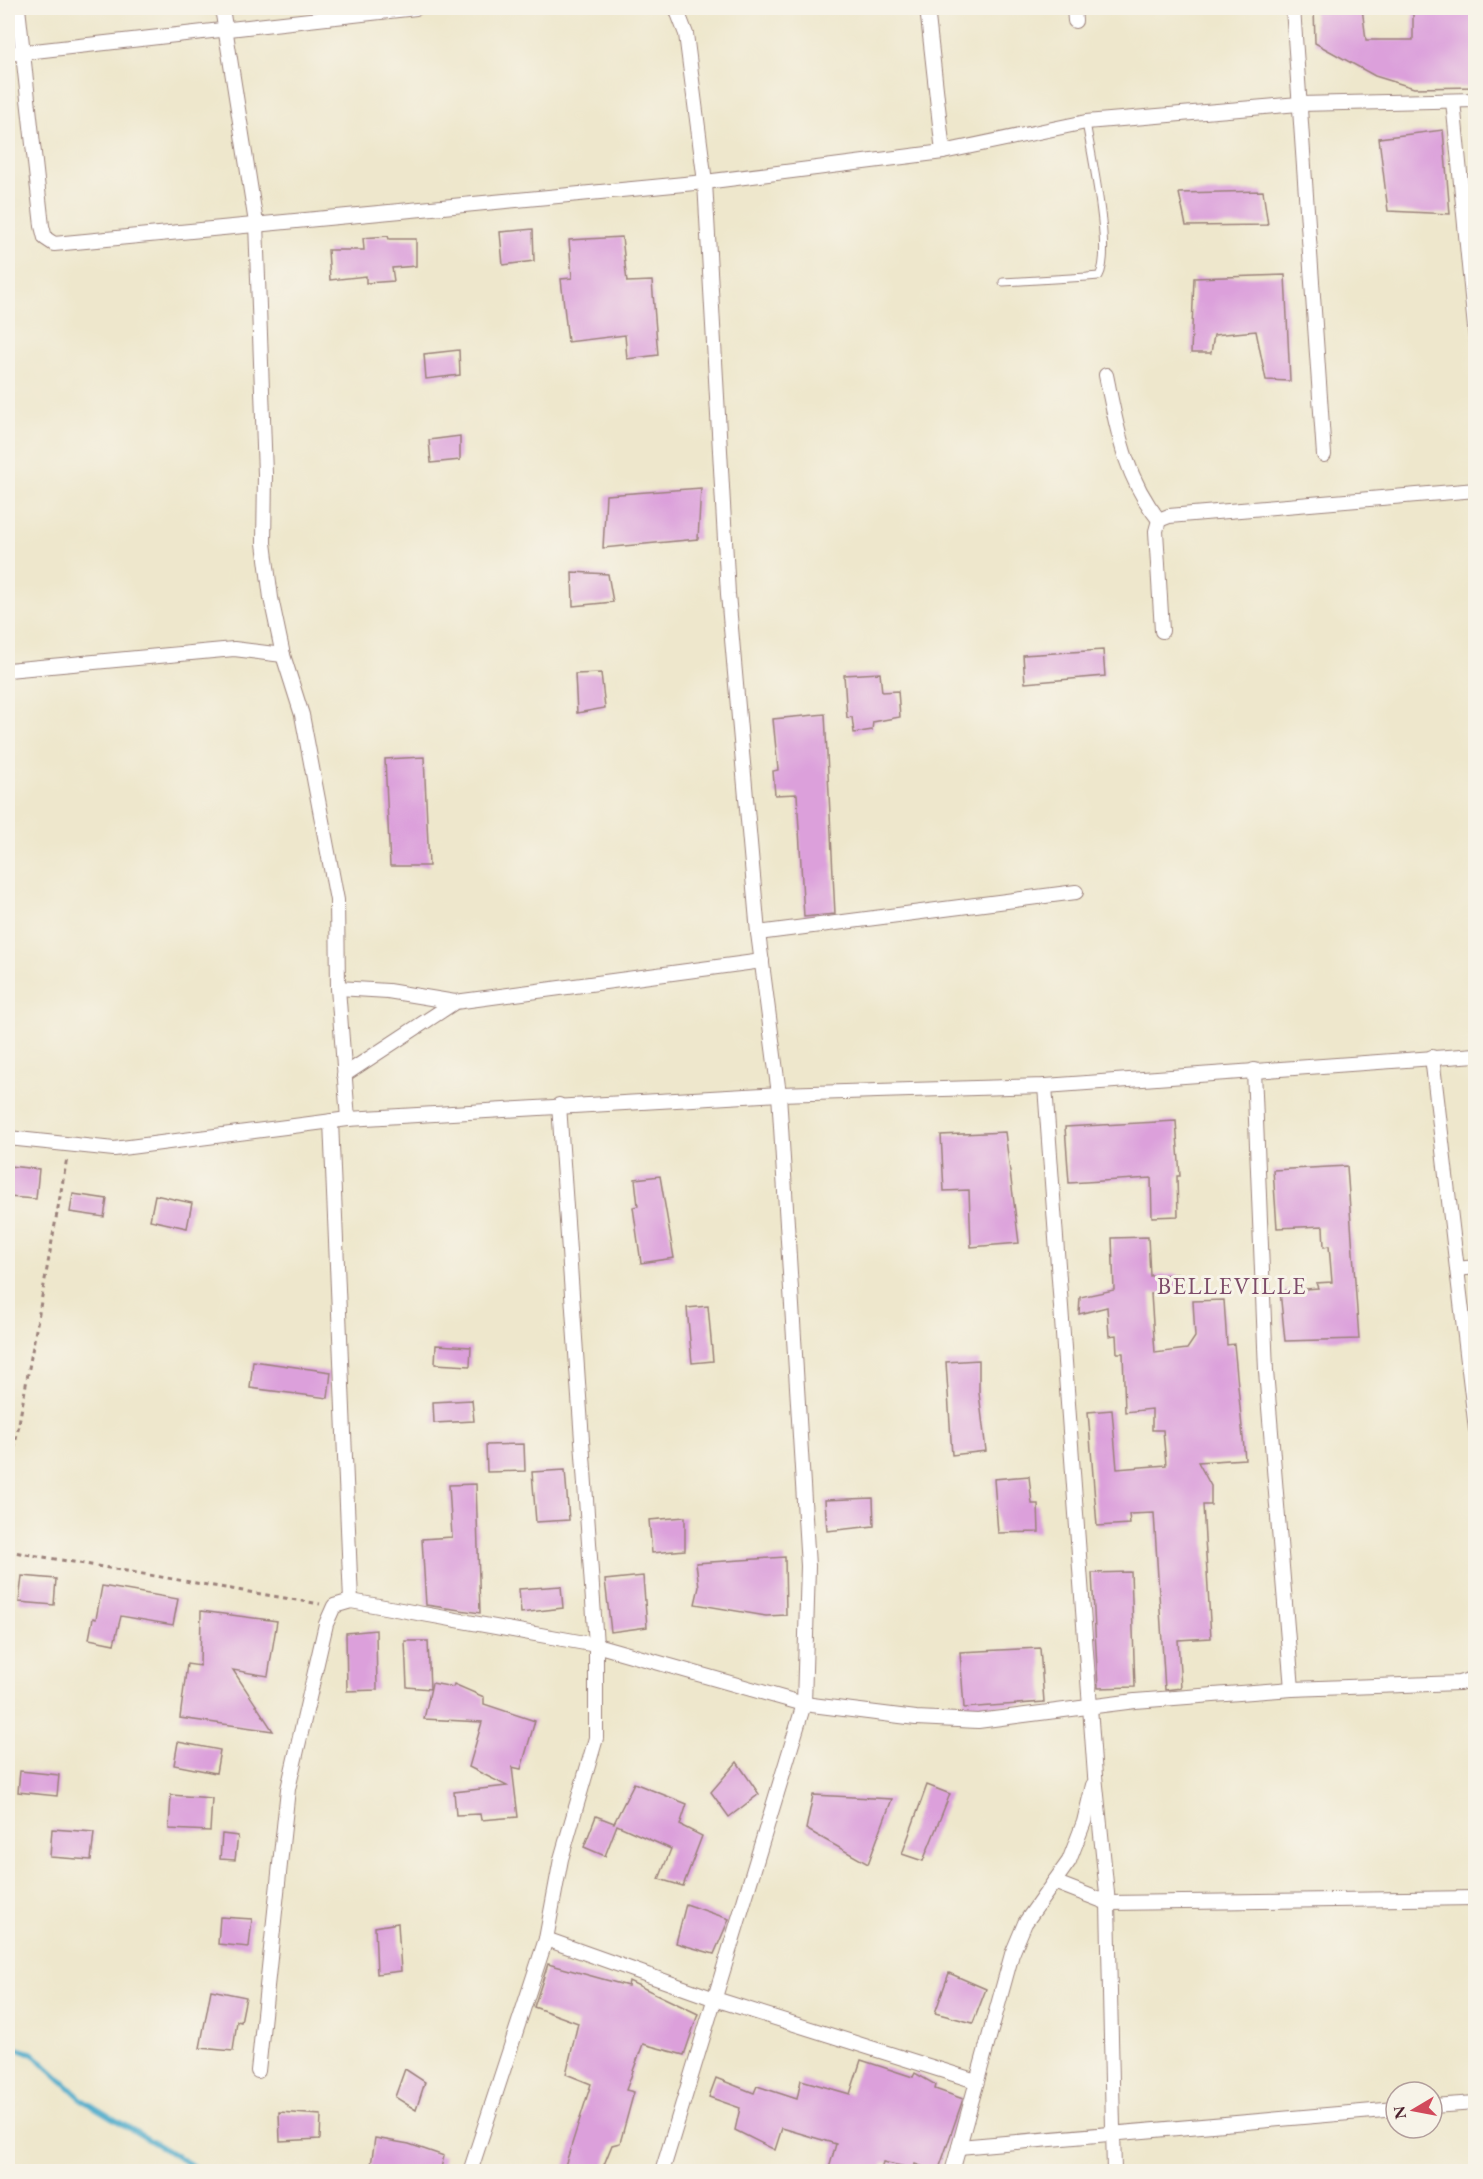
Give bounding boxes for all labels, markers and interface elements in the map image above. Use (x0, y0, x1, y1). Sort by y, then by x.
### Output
district label: BELLEVILLE (1157, 1270, 1307, 1301)
north arrow (1384, 2080, 1444, 2140)
text: N (1388, 2104, 1411, 2121)

